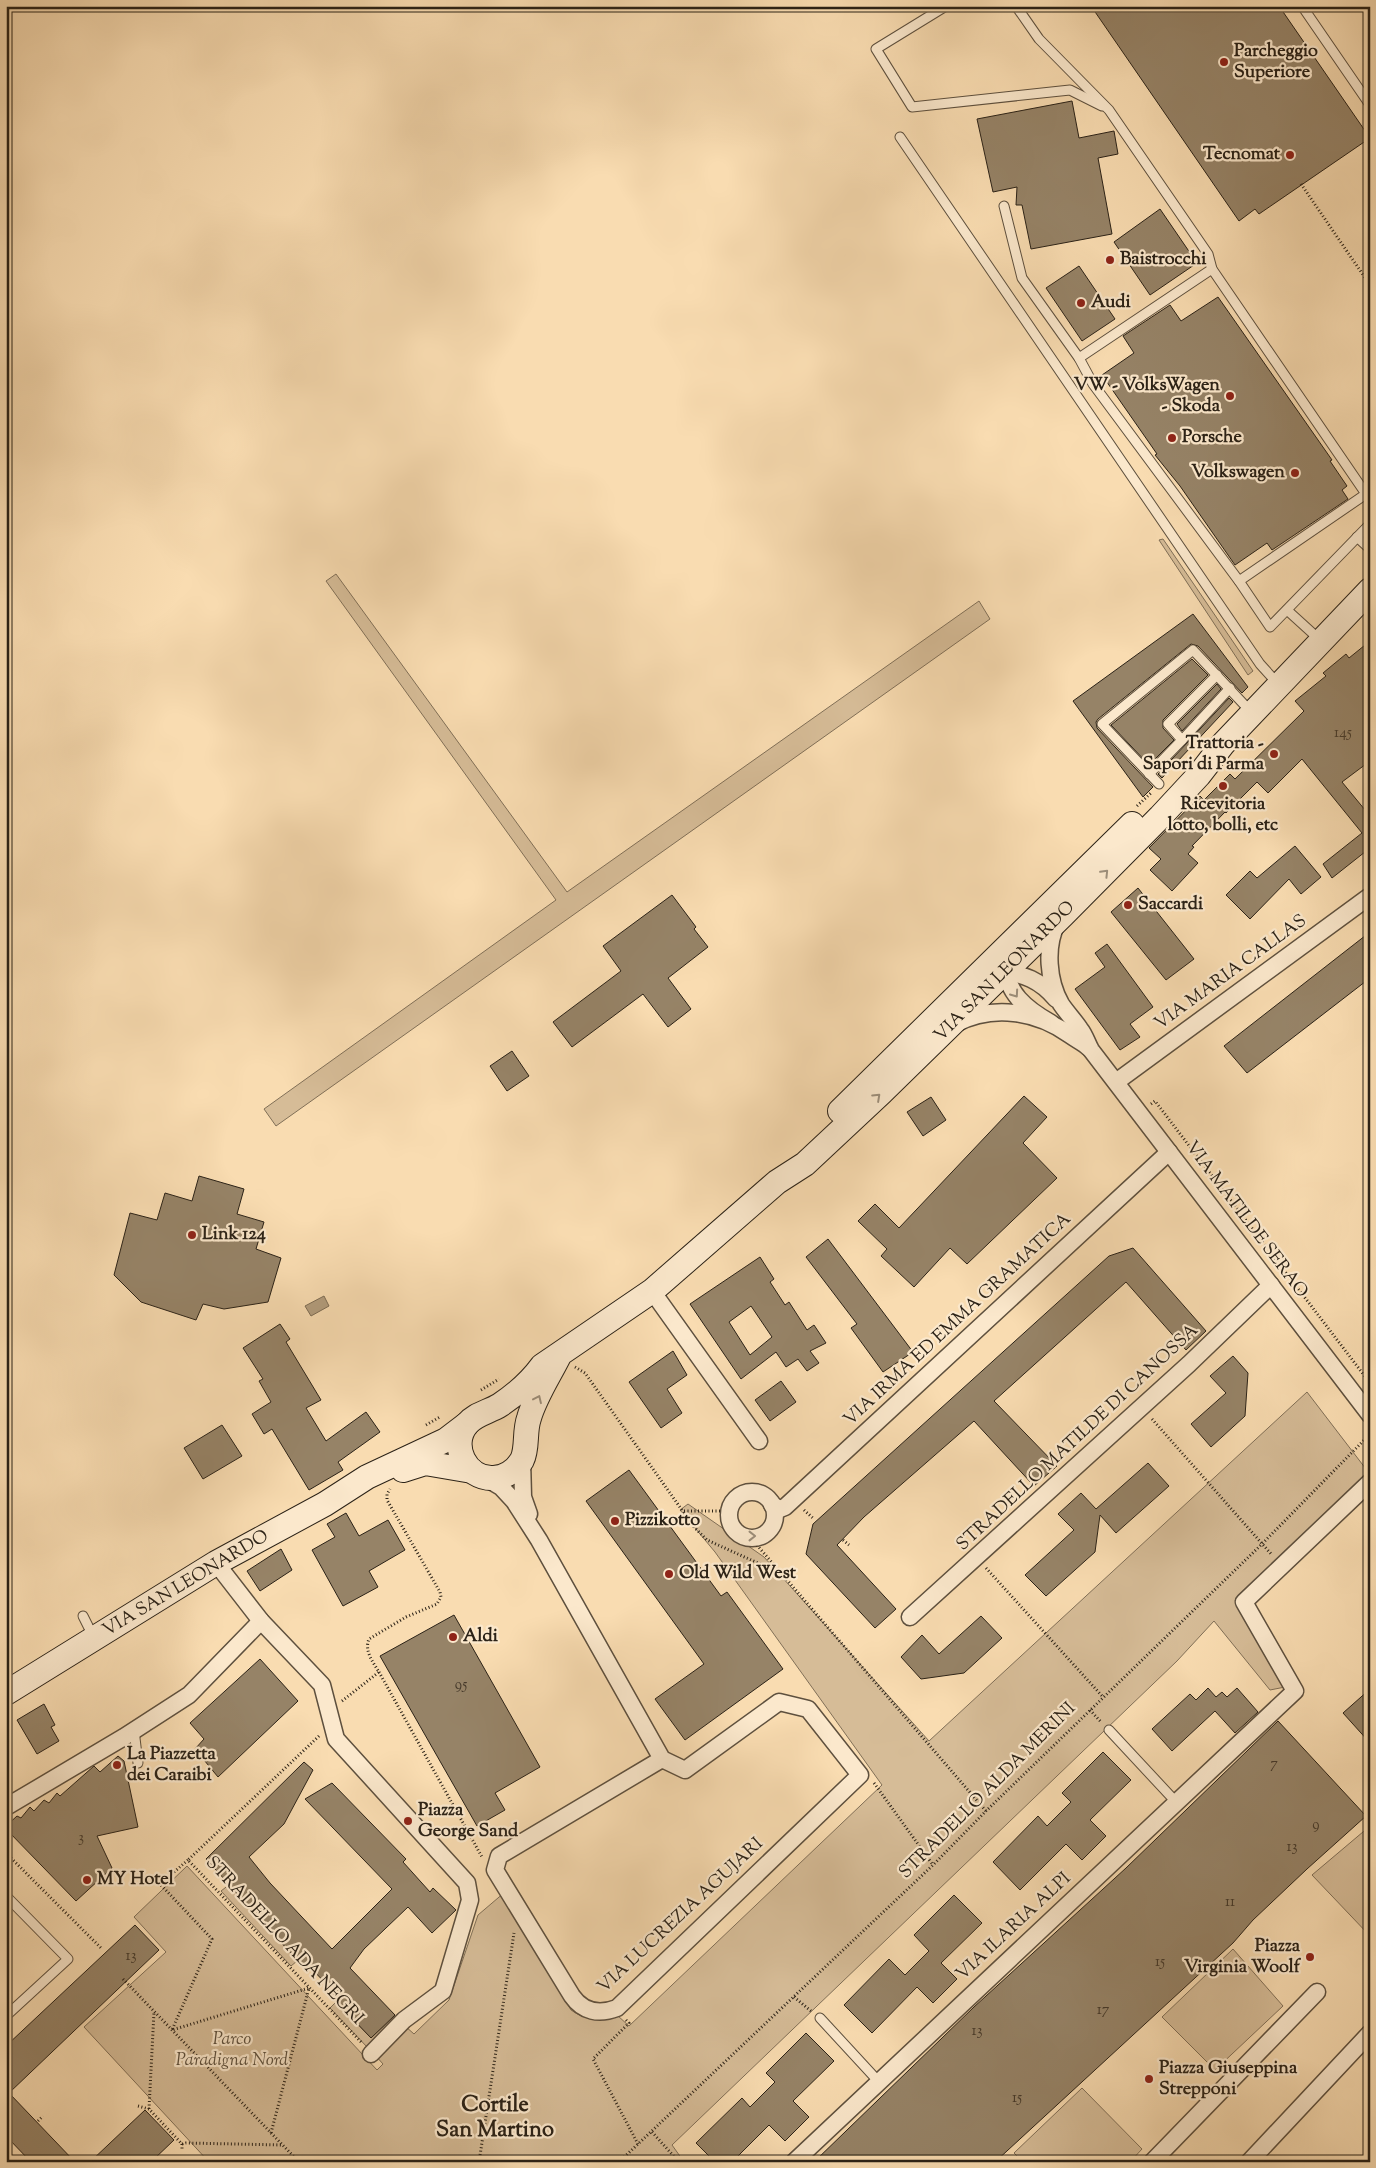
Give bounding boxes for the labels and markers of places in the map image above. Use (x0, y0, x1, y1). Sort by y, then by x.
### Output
place label: Parcheggio Superiore (1234, 39, 1318, 86)
marker: Parcheggio Superiore (1218, 56, 1230, 68)
place label: Tecnomat (1203, 142, 1281, 168)
marker: Tecnomat (1284, 149, 1296, 161)
place label: Baistrocchi (1120, 247, 1207, 273)
marker: Baistrocchi (1104, 254, 1116, 266)
place label: Audi (1091, 290, 1132, 316)
marker: Audi (1075, 297, 1087, 309)
place label: VW - VolksWagen - Skoda (1074, 373, 1221, 420)
marker: VW - VolksWagen - Skoda (1224, 390, 1236, 402)
place label: Porsche (1182, 425, 1242, 451)
marker: Porsche (1166, 432, 1178, 444)
place label: Volkswagen (1191, 460, 1285, 486)
marker: Volkswagen (1289, 467, 1301, 479)
place label: Trattoria - Sapori di Parma (1143, 731, 1265, 778)
marker: Trattoria - Sapori di Parma (1268, 748, 1280, 760)
marker: Ricevitoria lotto, bolli, etc (1217, 780, 1229, 792)
place label: Ricevitoria lotto, bolli, etc (1168, 792, 1279, 839)
place label: Saccardi (1138, 892, 1204, 918)
marker: Saccardi (1122, 899, 1134, 911)
place label: Link 124 (202, 1222, 266, 1248)
marker: Link 124 (186, 1229, 198, 1241)
place label: Pizzikotto (625, 1508, 700, 1534)
marker: Pizzikotto (609, 1515, 621, 1527)
place label: Old Wild West (679, 1561, 797, 1587)
marker: Old Wild West (663, 1568, 675, 1580)
place label: Aldi (463, 1624, 499, 1650)
marker: Aldi (447, 1631, 459, 1643)
place label: La Piazzetta dei Caraibi (127, 1742, 217, 1789)
marker: La Piazzetta dei Caraibi (111, 1759, 123, 1771)
place label: Piazza George Sand (418, 1798, 519, 1845)
marker: Piazza George Sand (402, 1815, 414, 1827)
place label: MY Hotel (97, 1867, 175, 1893)
marker: MY Hotel (81, 1874, 93, 1886)
place label: Piazza Virginia Woolf (1184, 1934, 1302, 1981)
marker: Piazza Virginia Woolf (1304, 1951, 1316, 1963)
place label: Piazza Giuseppina Strepponi (1159, 2056, 1298, 2103)
marker: Piazza Giuseppina Strepponi (1143, 2073, 1155, 2085)

